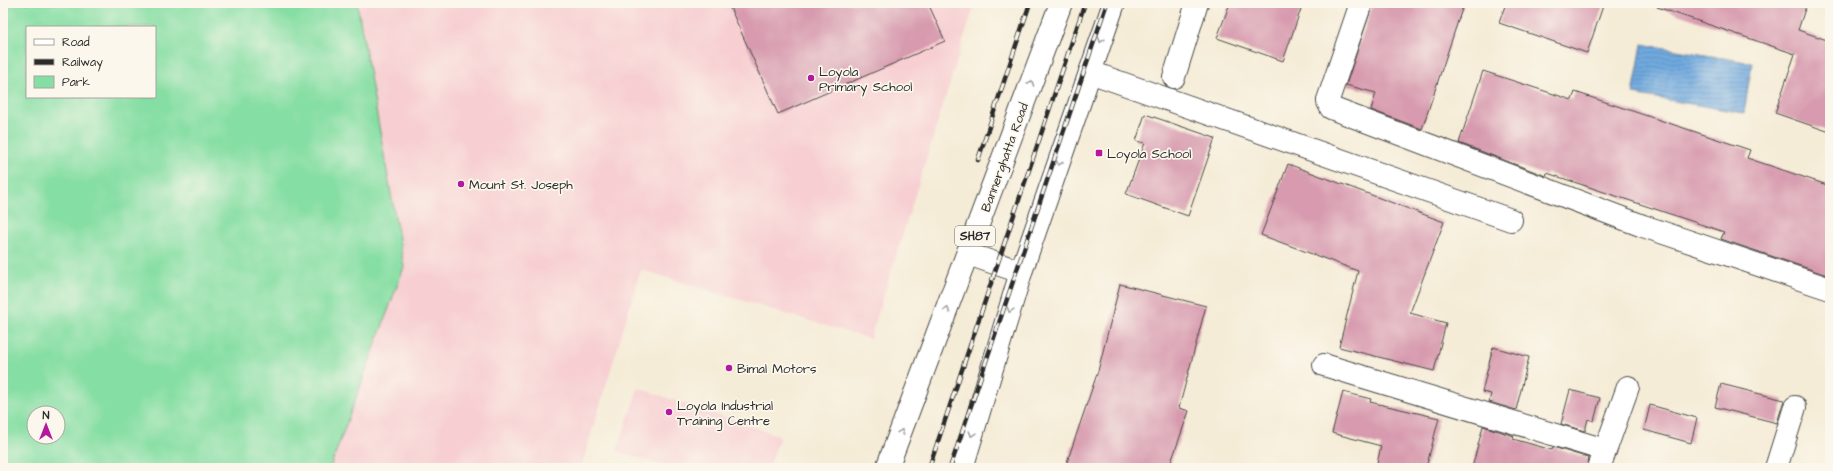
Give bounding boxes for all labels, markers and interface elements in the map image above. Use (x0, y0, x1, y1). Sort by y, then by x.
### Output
legend (26, 26, 156, 98)
text: Road (62, 34, 90, 51)
one-way arrow (1097, 36, 1106, 43)
text: Railway (62, 54, 103, 72)
place label: Loyola Primary School (819, 63, 912, 97)
marker: Loyola Primary School (806, 73, 816, 83)
text: Park (62, 74, 90, 91)
one-way arrow (1027, 80, 1035, 87)
street label: Bannerghatta Road (977, 100, 1034, 215)
place label: Loyola School (1107, 145, 1191, 164)
marker: Loyola School (1094, 148, 1104, 158)
one-way arrow (1055, 159, 1063, 166)
place label: Mount St. Joseph (469, 176, 573, 194)
marker: Mount St. Joseph (456, 179, 466, 189)
road number: SH87 (955, 226, 995, 246)
one-way arrow (1006, 306, 1015, 313)
one-way arrow (942, 307, 951, 314)
place label: Bimal Motors (737, 360, 817, 378)
marker: Bimal Motors (724, 363, 734, 373)
place label: Loyola Industrial Training Centre (677, 397, 773, 431)
north arrow (26, 405, 66, 445)
marker: Loyola Industrial Training Centre (664, 407, 674, 417)
text: N (43, 408, 50, 423)
one-way arrow (896, 428, 904, 435)
one-way arrow (968, 431, 977, 438)

